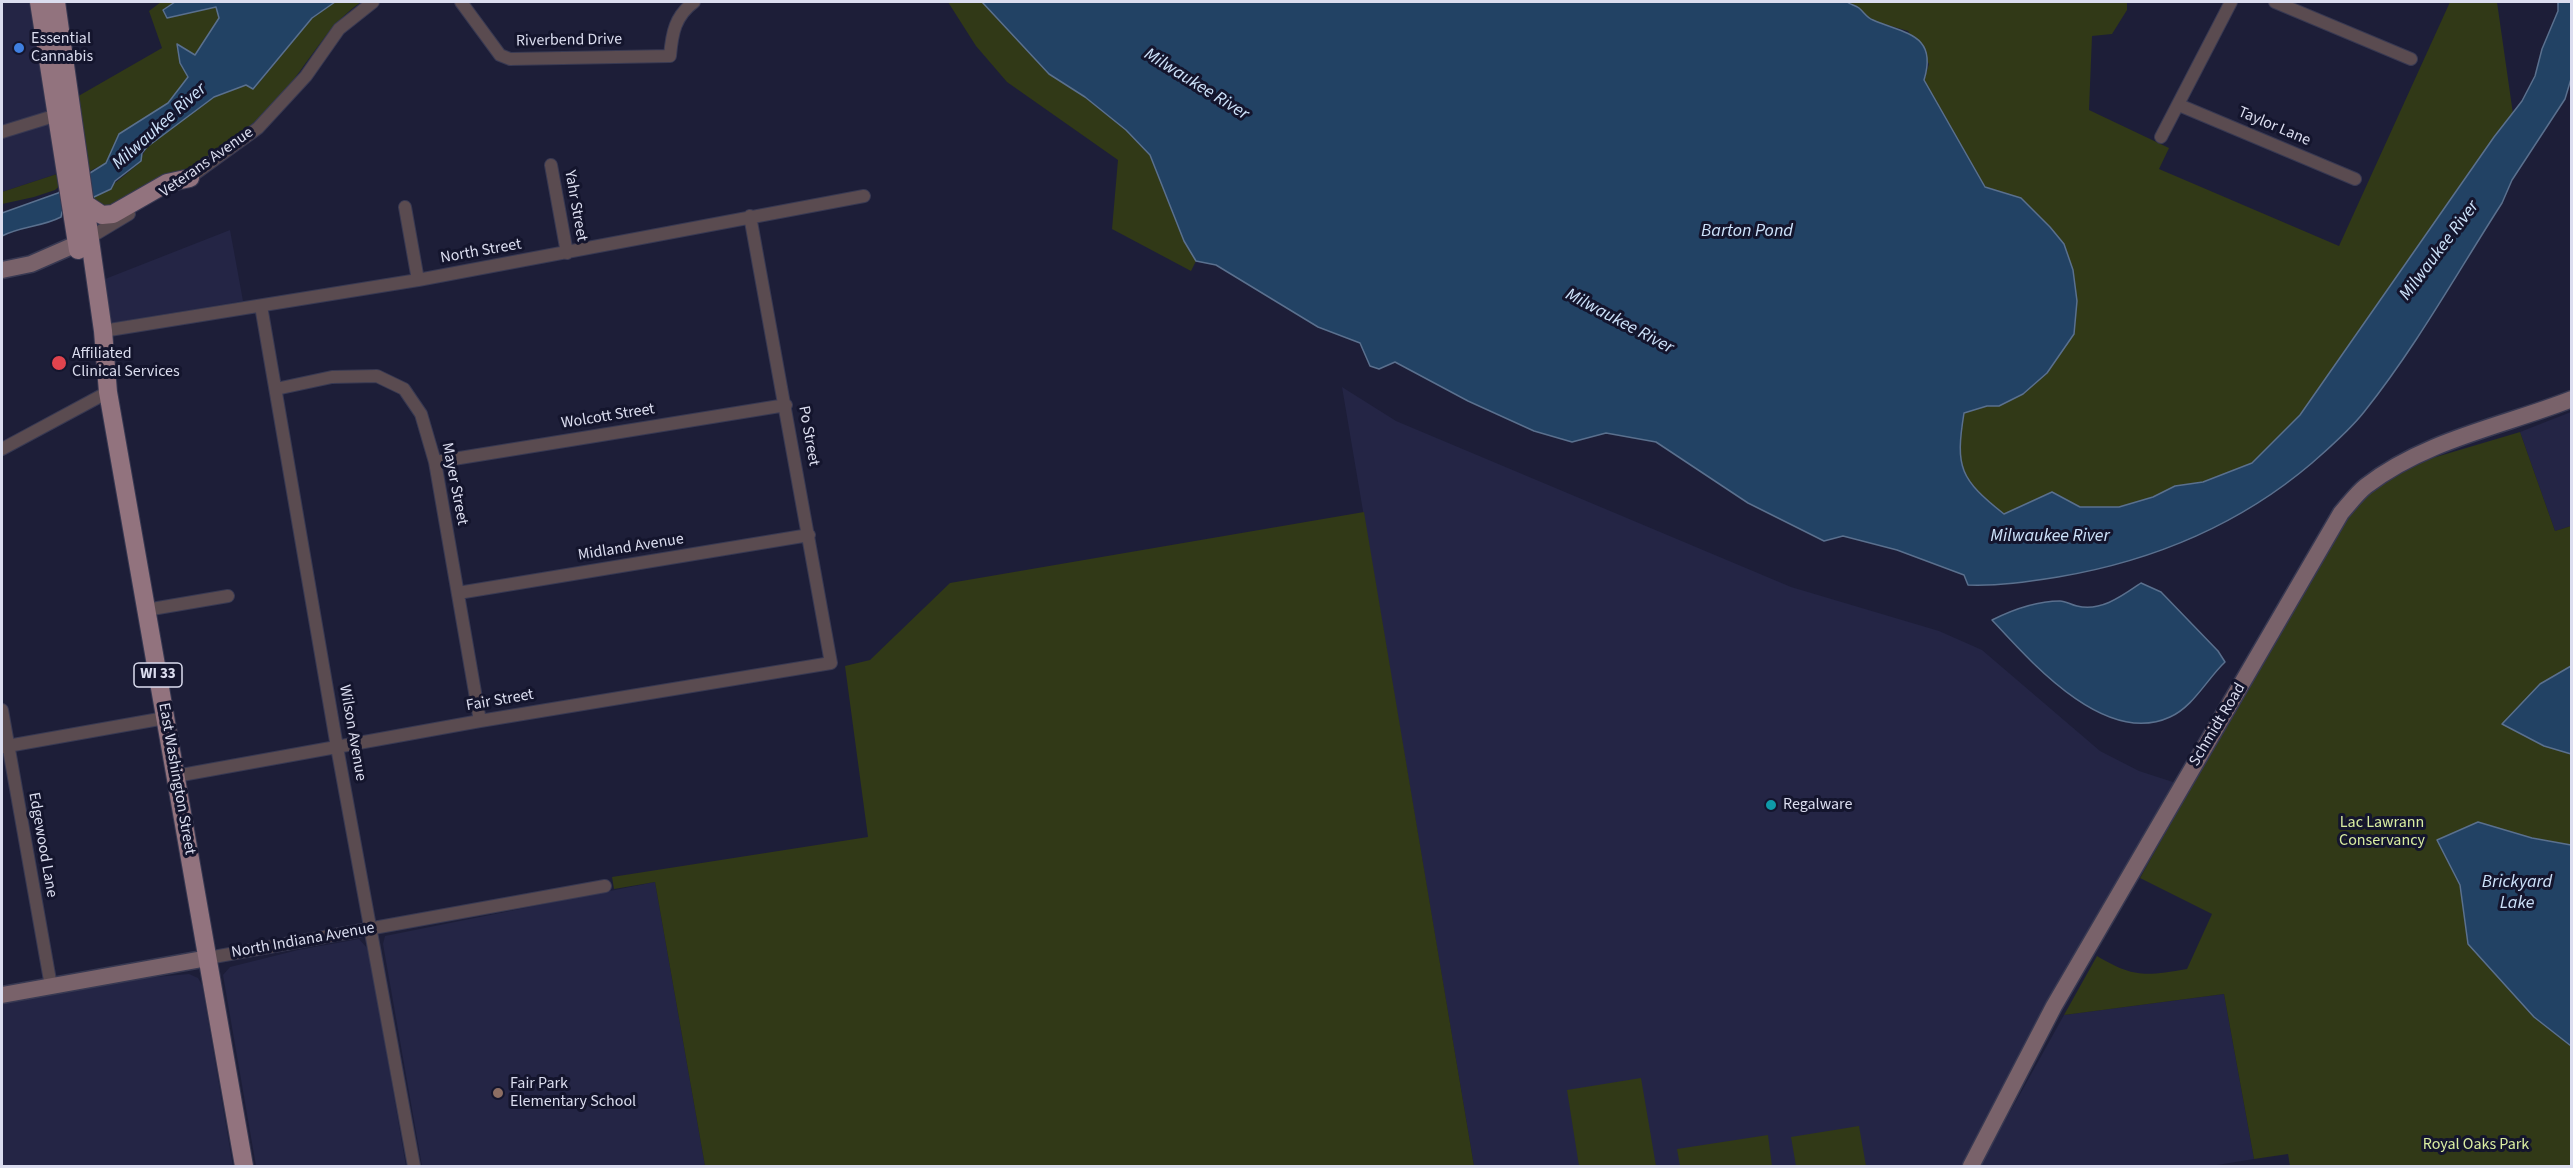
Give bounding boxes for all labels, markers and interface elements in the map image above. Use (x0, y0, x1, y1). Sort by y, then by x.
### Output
place label: Essential Cannabis (31, 29, 93, 67)
street label: Riverbend Drive (516, 30, 622, 52)
marker: Essential Cannabis (12, 41, 26, 55)
water label: Milwaukee River (1140, 44, 1252, 126)
water label: Milwaukee River (108, 79, 212, 175)
street label: Taylor Lane (2235, 103, 2313, 151)
street label: Veterans Avenue (156, 124, 258, 202)
street label: Yahr Street (559, 169, 591, 243)
water label: Milwaukee River (2395, 197, 2485, 305)
water label: Barton Pond (1701, 221, 1793, 243)
street label: North Street (439, 235, 523, 269)
water label: Milwaukee River (1561, 284, 1677, 360)
place label: Affiliated Clinical Services (72, 344, 180, 382)
marker: Affiliated Clinical Services (50, 354, 68, 372)
street label: Wolcott Street (560, 400, 656, 434)
street label: Po Street (793, 404, 823, 468)
street label: Mayer Street (437, 441, 471, 527)
water label: Milwaukee River (1990, 526, 2110, 548)
street label: Midland Avenue (577, 530, 685, 566)
road number: WI 33 (134, 663, 182, 687)
street label: Schmidt Road (2186, 680, 2250, 770)
street label: Wilson Avenue (334, 683, 370, 783)
street label: Fair Street (465, 686, 535, 716)
street label: East Washington Street (153, 702, 199, 856)
street label: Edgewood Lane (23, 791, 61, 899)
place label: Regalware (1783, 795, 1852, 815)
marker: Regalware (1764, 798, 1778, 812)
park label: Lac Lawrann Conservancy (2339, 813, 2425, 851)
water label: Brickyard Lake (2482, 872, 2552, 914)
street label: North Indiana Avenue (230, 919, 376, 963)
place label: Fair Park Elementary School (510, 1074, 636, 1112)
marker: Fair Park Elementary School (491, 1086, 505, 1100)
park label: Royal Oaks Park (2423, 1135, 2529, 1155)

